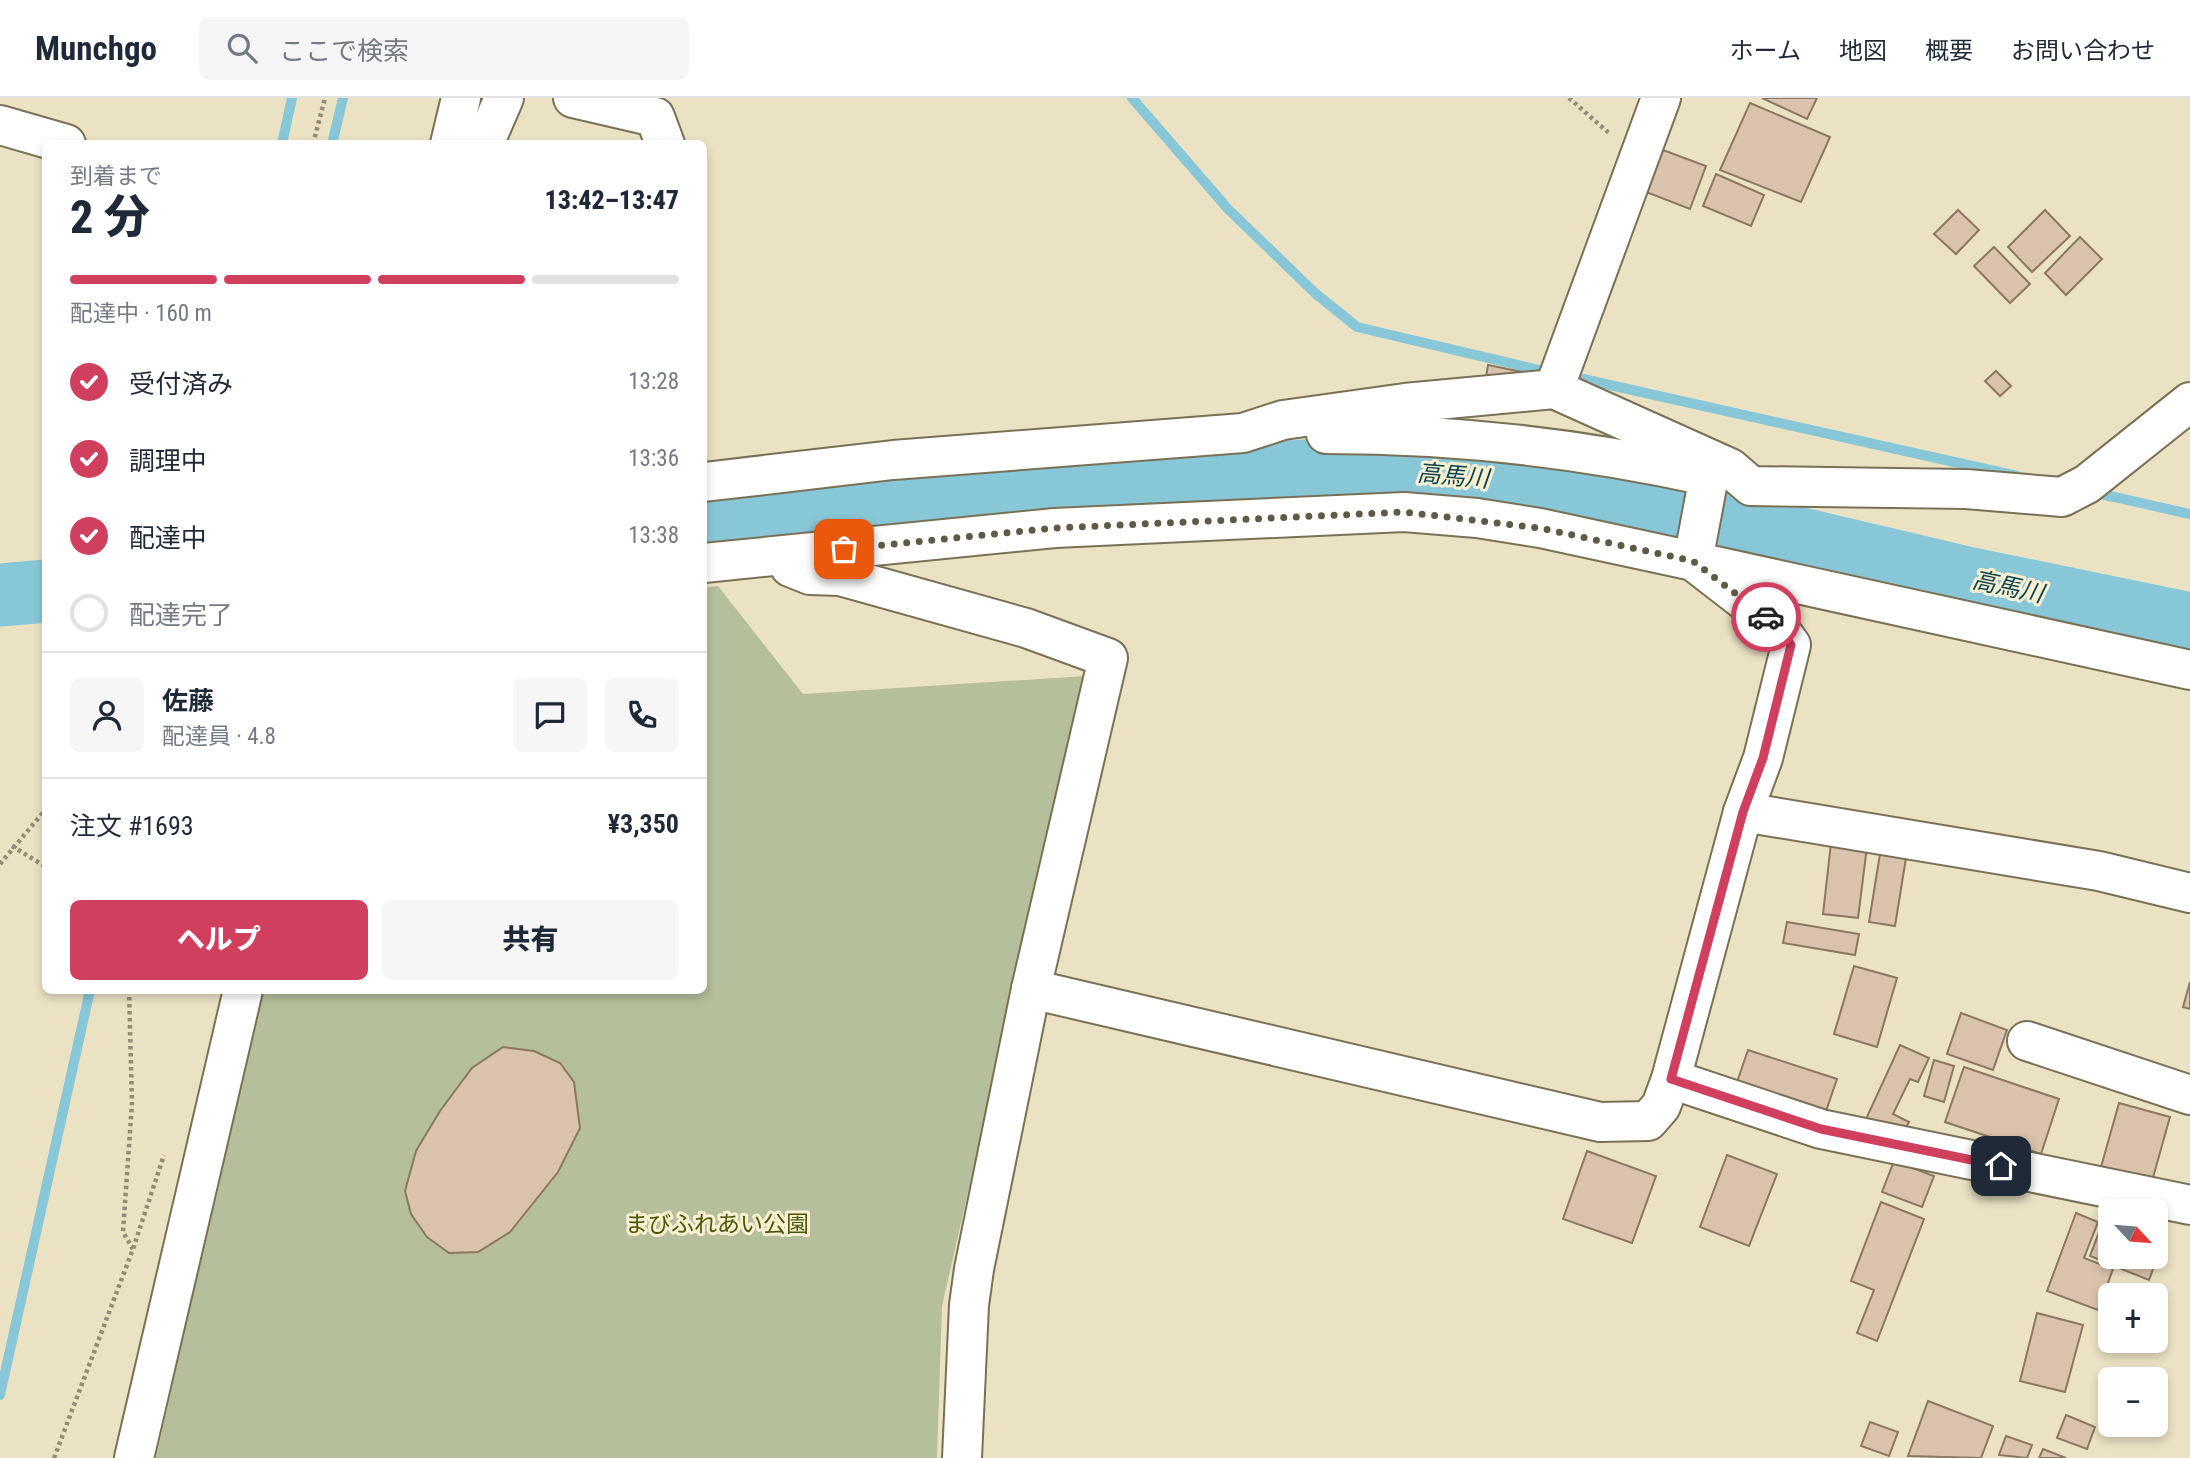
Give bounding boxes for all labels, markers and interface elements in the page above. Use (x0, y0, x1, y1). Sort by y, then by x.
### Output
search box (199, 17, 689, 80)
text: Munchgo (35, 29, 157, 68)
icon: search (223, 29, 261, 67)
text: ここで検索 (279, 36, 409, 66)
text: ホーム (1730, 37, 1801, 65)
text: 地図 (1839, 37, 1887, 65)
text: 概要 (1925, 37, 1973, 65)
text: お問い合わせ (2011, 37, 2155, 65)
text: 到着まで (70, 163, 162, 190)
text: 13:42–13:47 (545, 185, 679, 215)
text: 2 分 (70, 190, 150, 244)
text: 配達中 · 160 m (70, 300, 212, 327)
icon: check (70, 363, 108, 401)
text: 13:28 (628, 368, 679, 395)
text: 受付済み (129, 369, 233, 399)
icon: check (70, 440, 108, 478)
text: 13:36 (628, 445, 679, 472)
text: 調理中 (129, 446, 207, 476)
water label: 高馬川 (1416, 459, 1493, 493)
icon: check (70, 517, 108, 555)
pin (814, 519, 874, 579)
text: 13:38 (628, 522, 679, 549)
text: 配達中 (129, 523, 207, 553)
icon: bag (825, 530, 863, 568)
water label: 高馬川 (1970, 566, 2049, 609)
courier (1731, 582, 1801, 652)
icon: car (1747, 598, 1785, 636)
text: 配達完了 (129, 600, 233, 630)
button: person (70, 678, 144, 752)
button: chat (513, 678, 587, 752)
button: phone (605, 678, 679, 752)
text: 佐藤 (162, 686, 214, 716)
text: 配達員 · 4.8 (162, 723, 276, 750)
text: ¥3,350 (608, 809, 679, 839)
text: 注文 #1693 (70, 811, 194, 841)
button: ヘルプ (70, 900, 368, 980)
button: 共有 (382, 900, 679, 980)
pin (1971, 1136, 2031, 1196)
icon: home (1982, 1147, 2020, 1185)
north arrow (2098, 1199, 2168, 1269)
map controls (2098, 1199, 2168, 1437)
park label: まびふれあい公園 (625, 1211, 809, 1238)
button: + (2098, 1283, 2168, 1353)
button: − (2098, 1367, 2168, 1437)

